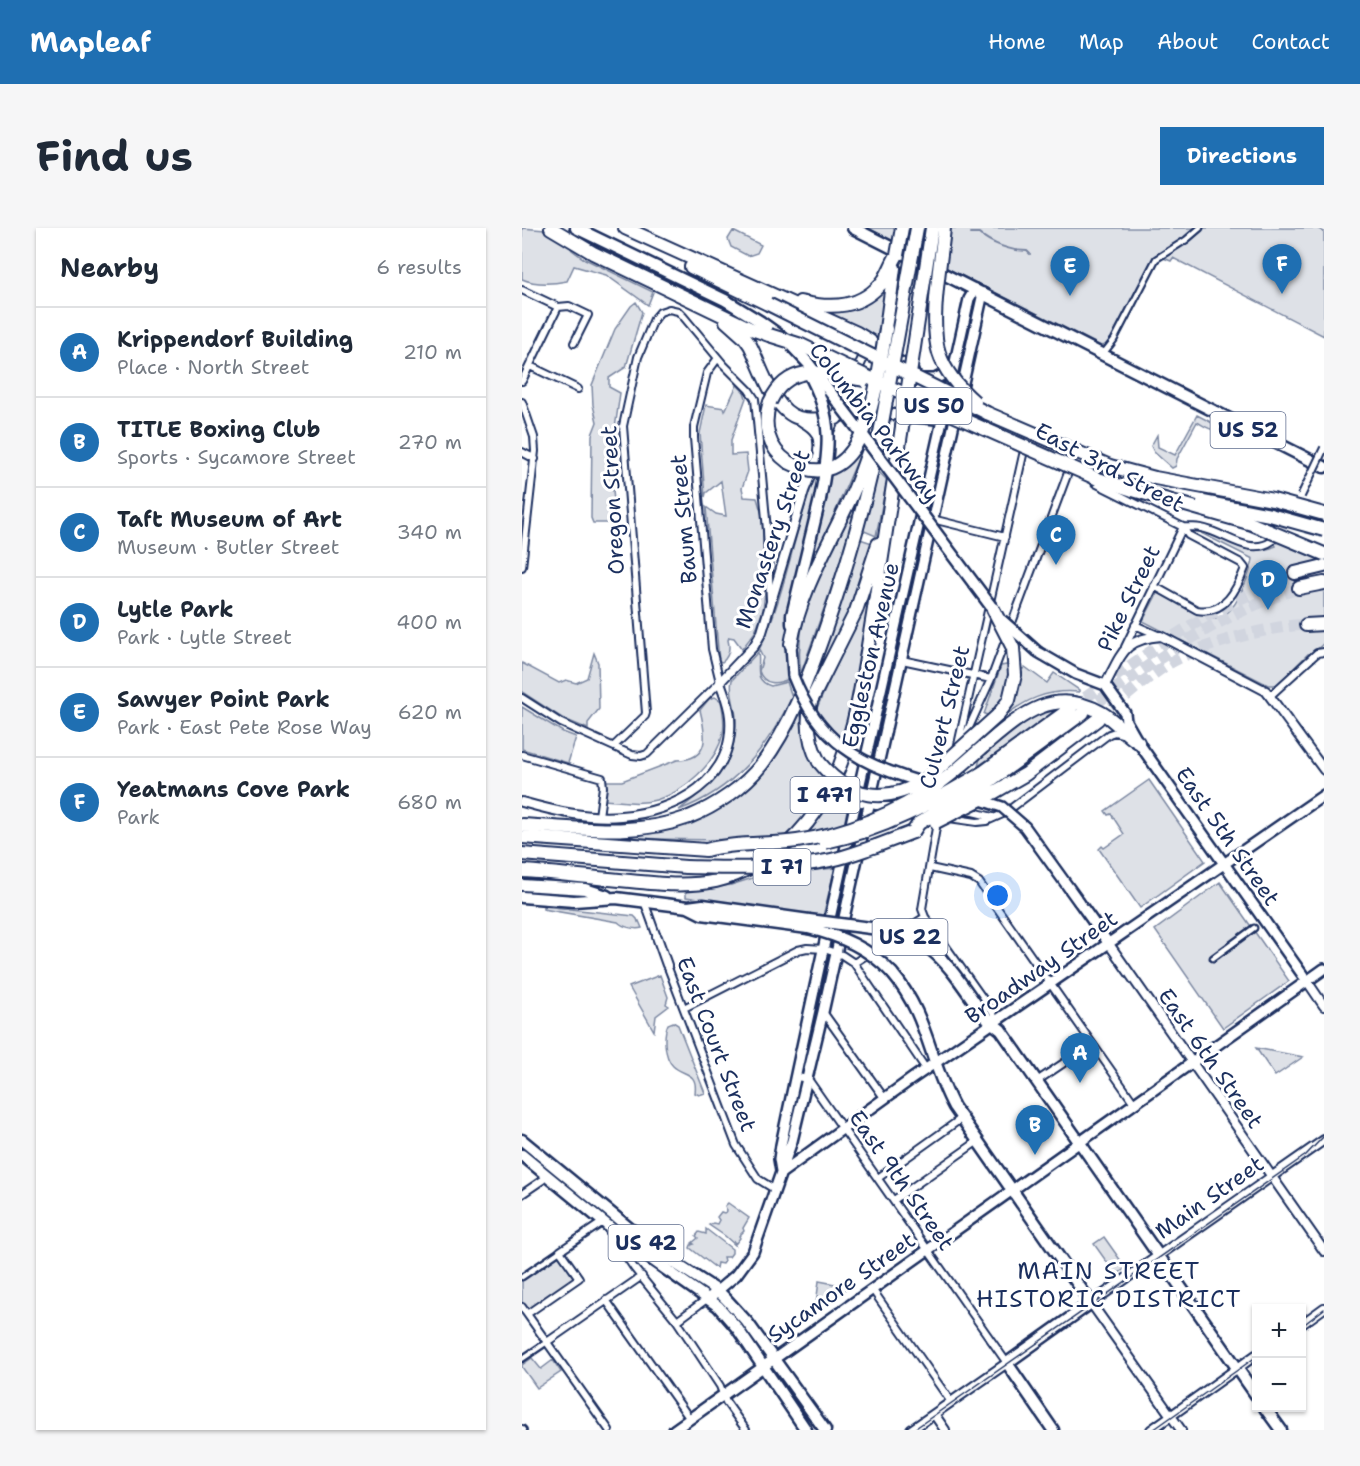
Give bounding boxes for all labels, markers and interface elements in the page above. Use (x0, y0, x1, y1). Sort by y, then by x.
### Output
text: Mapleaf (30, 23, 151, 61)
text: Home (988, 28, 1046, 56)
text: Map (1079, 28, 1124, 56)
text: About (1157, 28, 1218, 56)
text: Contact (1251, 28, 1330, 56)
button: Directions (1160, 127, 1324, 185)
text: Find us (36, 128, 193, 184)
pin: F (1262, 244, 1302, 294)
pin: E (1050, 247, 1090, 296)
text: Nearby (60, 250, 159, 285)
text: 6 results (376, 254, 462, 280)
text: Krippendorf Building (117, 325, 353, 354)
street label: Columbia Parkway (803, 336, 946, 508)
text: A (72, 339, 87, 365)
text: 210 m (403, 339, 462, 365)
text: Place · North Street (117, 354, 310, 380)
road number: US 50 (896, 388, 972, 424)
road number: US 52 (1210, 412, 1286, 448)
text: TITLE Boxing Club (117, 415, 320, 444)
street label: East 3rd Street (1030, 416, 1189, 519)
street label: Oregon Street (594, 425, 631, 575)
text: B (73, 429, 86, 455)
text: 270 m (398, 429, 462, 455)
text: Sports · Sycamore Street (117, 444, 356, 470)
street label: Monastery Street (728, 446, 817, 632)
street label: Baum Street (663, 453, 704, 585)
text: Taft Museum of Art (117, 505, 342, 534)
pin: C (1036, 516, 1076, 565)
text: C (73, 519, 86, 545)
text: 340 m (397, 519, 462, 545)
text: Museum · Butler Street (117, 534, 340, 560)
street label: Pike Street (1090, 540, 1167, 656)
street label: Eggleston Avenue (835, 560, 906, 751)
pin: D (1248, 560, 1288, 610)
text: Lytle Park (117, 595, 234, 624)
text: D (72, 609, 87, 635)
text: 400 m (396, 609, 462, 635)
text: Park · Lytle Street (117, 624, 292, 650)
street label: Culvert Street (913, 642, 976, 792)
text: Sawyer Point Park (117, 685, 330, 714)
text: E (73, 699, 86, 725)
text: 620 m (398, 699, 462, 725)
text: Park · East Pete Rose Way (117, 714, 372, 740)
street label: East 5th Street (1169, 761, 1286, 911)
text: Yeatmans Cove Park (117, 775, 350, 804)
road number: I 471 (790, 777, 860, 813)
text: F (74, 789, 85, 815)
text: 680 m (397, 789, 462, 815)
text: Park (117, 804, 160, 830)
road number: I 71 (754, 849, 810, 885)
your location (983, 881, 1012, 910)
street label: Broadway Street (959, 904, 1123, 1031)
road number: US 22 (872, 919, 948, 955)
street label: East Court Street (670, 953, 763, 1136)
street label: East 6th Street (1151, 983, 1270, 1134)
pin: A (1060, 1034, 1100, 1083)
street label: East 9th Street (842, 1104, 961, 1256)
pin: B (1016, 1106, 1054, 1155)
street label: Main Street (1149, 1149, 1269, 1245)
road number: US 42 (608, 1225, 684, 1261)
street label: Sycamore Street (762, 1226, 921, 1349)
district label: MAIN STREET HISTORIC DISTRICT (976, 1255, 1242, 1315)
map controls (1252, 1304, 1306, 1412)
button: + (1252, 1304, 1306, 1358)
button: − (1252, 1358, 1306, 1412)

